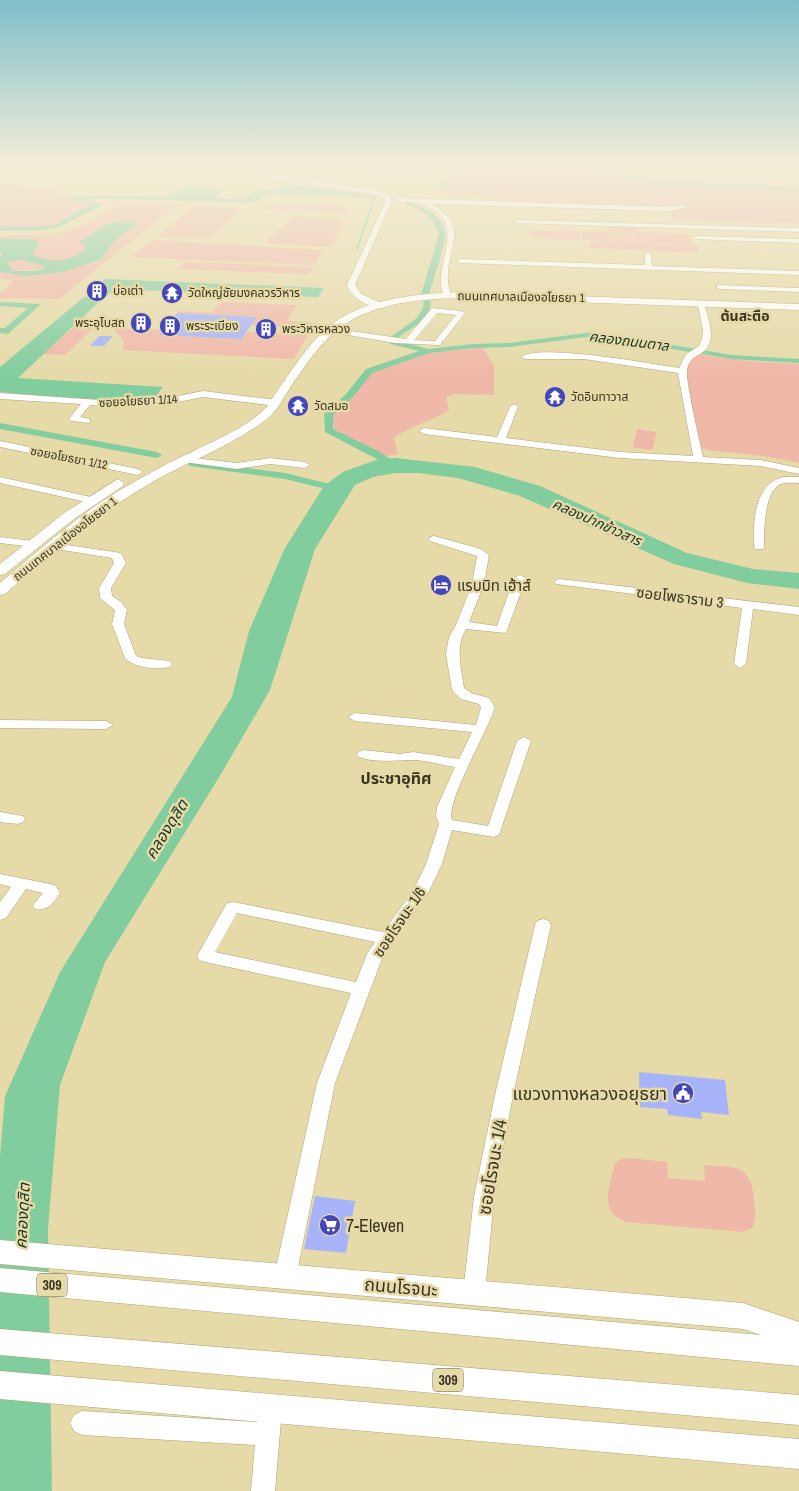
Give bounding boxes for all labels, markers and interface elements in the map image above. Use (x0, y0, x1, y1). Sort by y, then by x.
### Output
building icon: บ่อเต่า (85, 279, 109, 303)
temple icon: วัดใหญ่ชัยมงคลวรวิหาร (160, 281, 184, 305)
place label: บ่อเต่า (113, 283, 143, 299)
place label: วัดใหญ่ชัยมงคลวรวิหาร (188, 285, 300, 301)
street label: ถนนเทศบาลเมืองอโยธยา 1 (457, 288, 585, 306)
district label: ต้นสะตือ (720, 307, 770, 325)
building icon: พระอุโบสถ (129, 311, 153, 335)
building icon: พระระเบียง (158, 314, 182, 338)
place label: พระอุโบสถ (75, 315, 125, 331)
building icon: พระวิหารหลวง (254, 317, 278, 341)
place label: พระระเบียง (186, 318, 238, 334)
place label: พระวิหารหลวง (282, 321, 350, 337)
water label: คลองถนนตาล (588, 327, 671, 355)
temple icon: วัดอินทาวาส (543, 385, 567, 409)
place label: วัดอินทาวาส (571, 389, 628, 405)
street label: ซอยอโยธยา 1/14 (98, 391, 178, 411)
temple icon: วัดสมอ (286, 394, 310, 418)
place label: วัดสมอ (314, 398, 349, 414)
street label: ซอยอโยธยา 1/12 (29, 443, 109, 473)
street label: ถนนเทศบาลเมืองอโยธยา 1 (10, 493, 121, 585)
water label: คลองปากข้าวสาร (550, 494, 645, 550)
hotel icon: แรบบิท เฮ้าส์ (429, 573, 453, 597)
place label: แรบบิท เฮ้าส์ (457, 575, 531, 596)
street label: ซอยโพธาราม 3 (635, 581, 725, 613)
district label: ประชาอุทิศ (360, 767, 432, 789)
water label: คลองดุสิต (139, 795, 193, 863)
street label: ซอยโรจนะ 1/6 (368, 883, 430, 961)
place label: แขวงทางหลวงอยุธยา (513, 1081, 667, 1106)
public building icon: แขวงทางหลวงอยุธยา (671, 1081, 695, 1105)
street label: ซอยโรจนะ 1/4 (471, 1117, 513, 1217)
water label: คลองดุสิต (9, 1182, 35, 1249)
supermarket icon: 7-Eleven (318, 1213, 342, 1237)
place label: 7-Eleven (346, 1213, 404, 1238)
street label: ถนนโรจนะ (363, 1271, 439, 1303)
road number: 309 (37, 1274, 67, 1296)
road number: 309 (433, 1368, 463, 1392)

